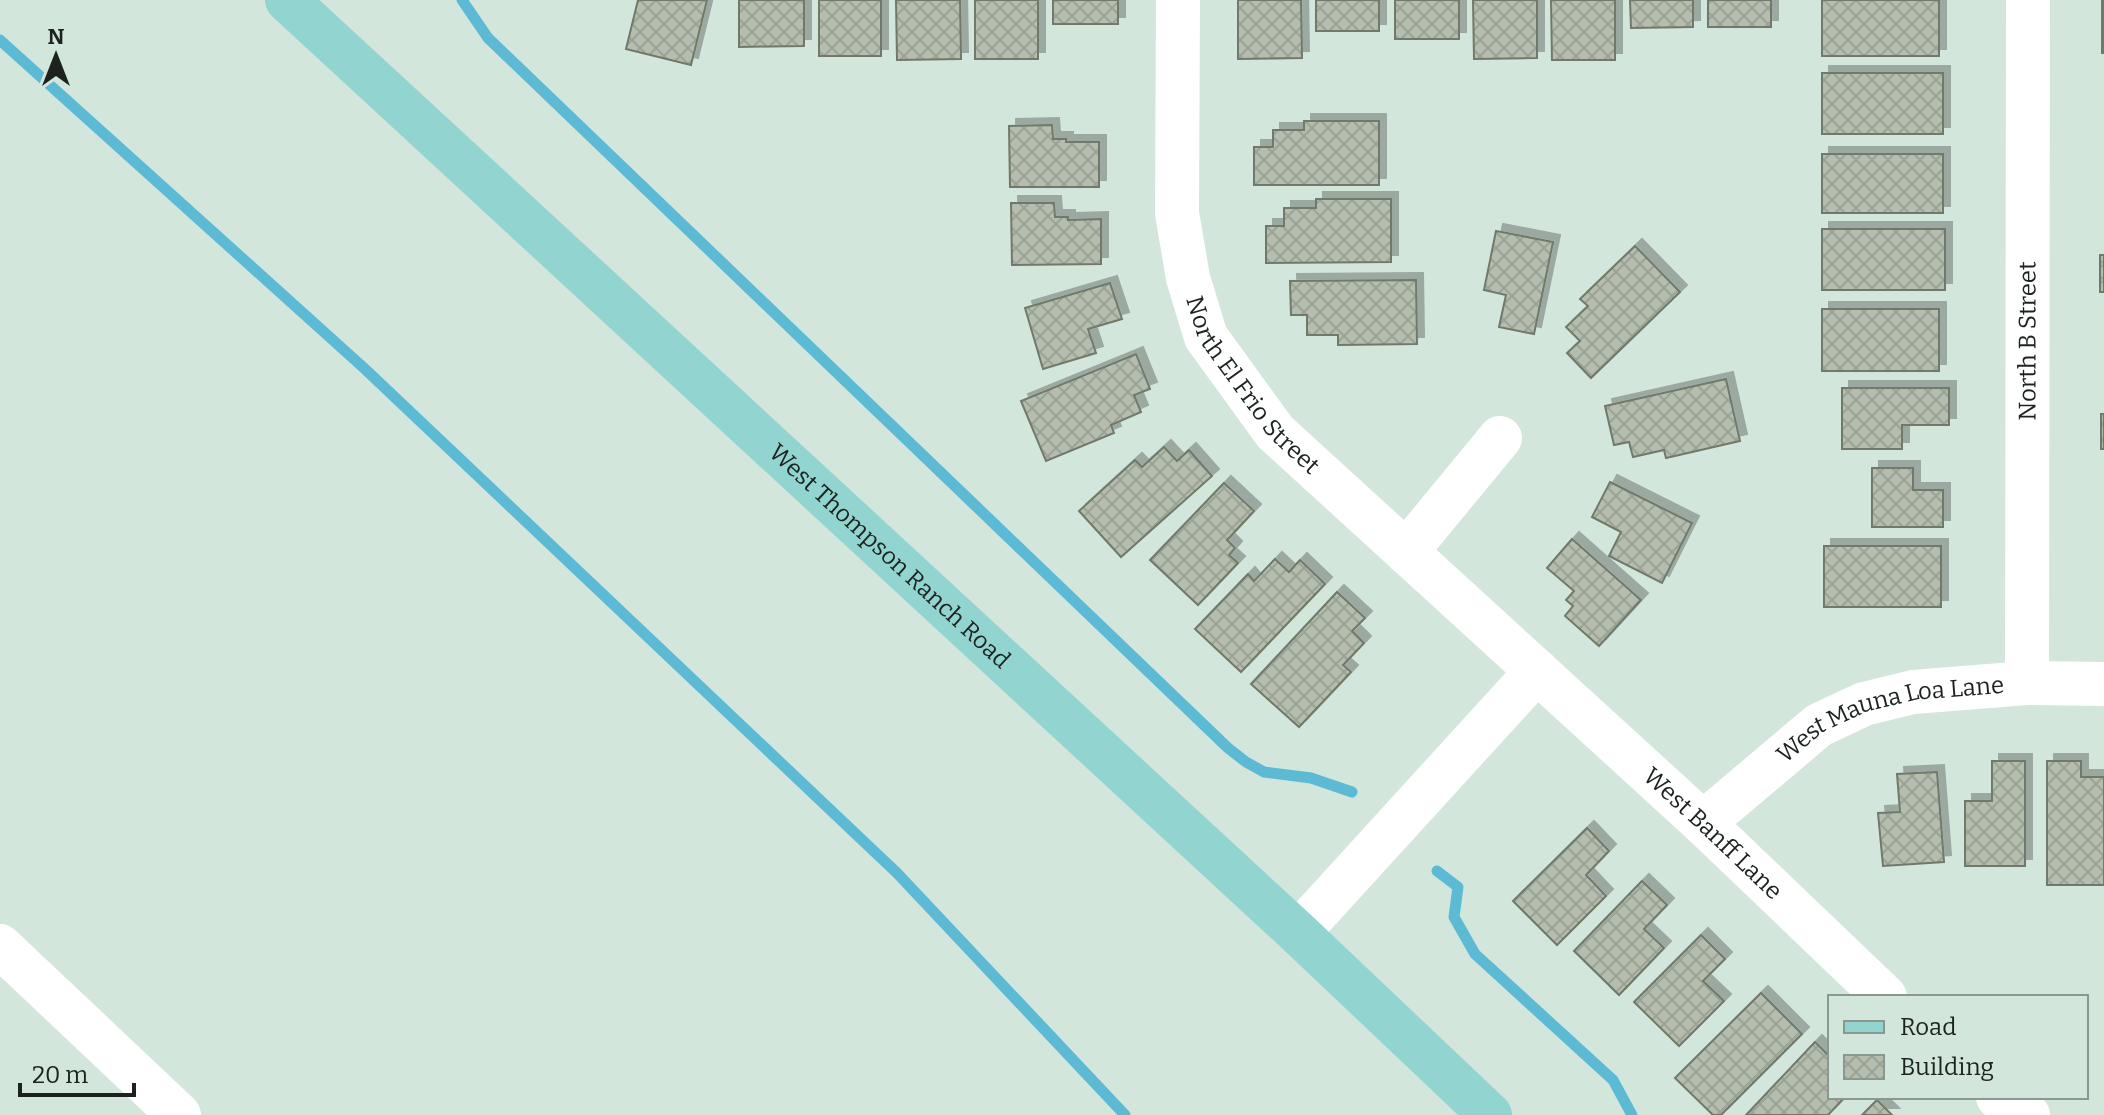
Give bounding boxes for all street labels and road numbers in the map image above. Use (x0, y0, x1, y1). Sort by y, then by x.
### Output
street label: North B Street (2013, 261, 2042, 421)
street label: North El Frio Street (1180, 293, 1326, 480)
street label: West Thompson Ranch Road (763, 438, 1016, 674)
street label: West Mauna Loa Lane (1771, 671, 2005, 769)
street label: West Banff Lane (1638, 762, 1788, 905)

